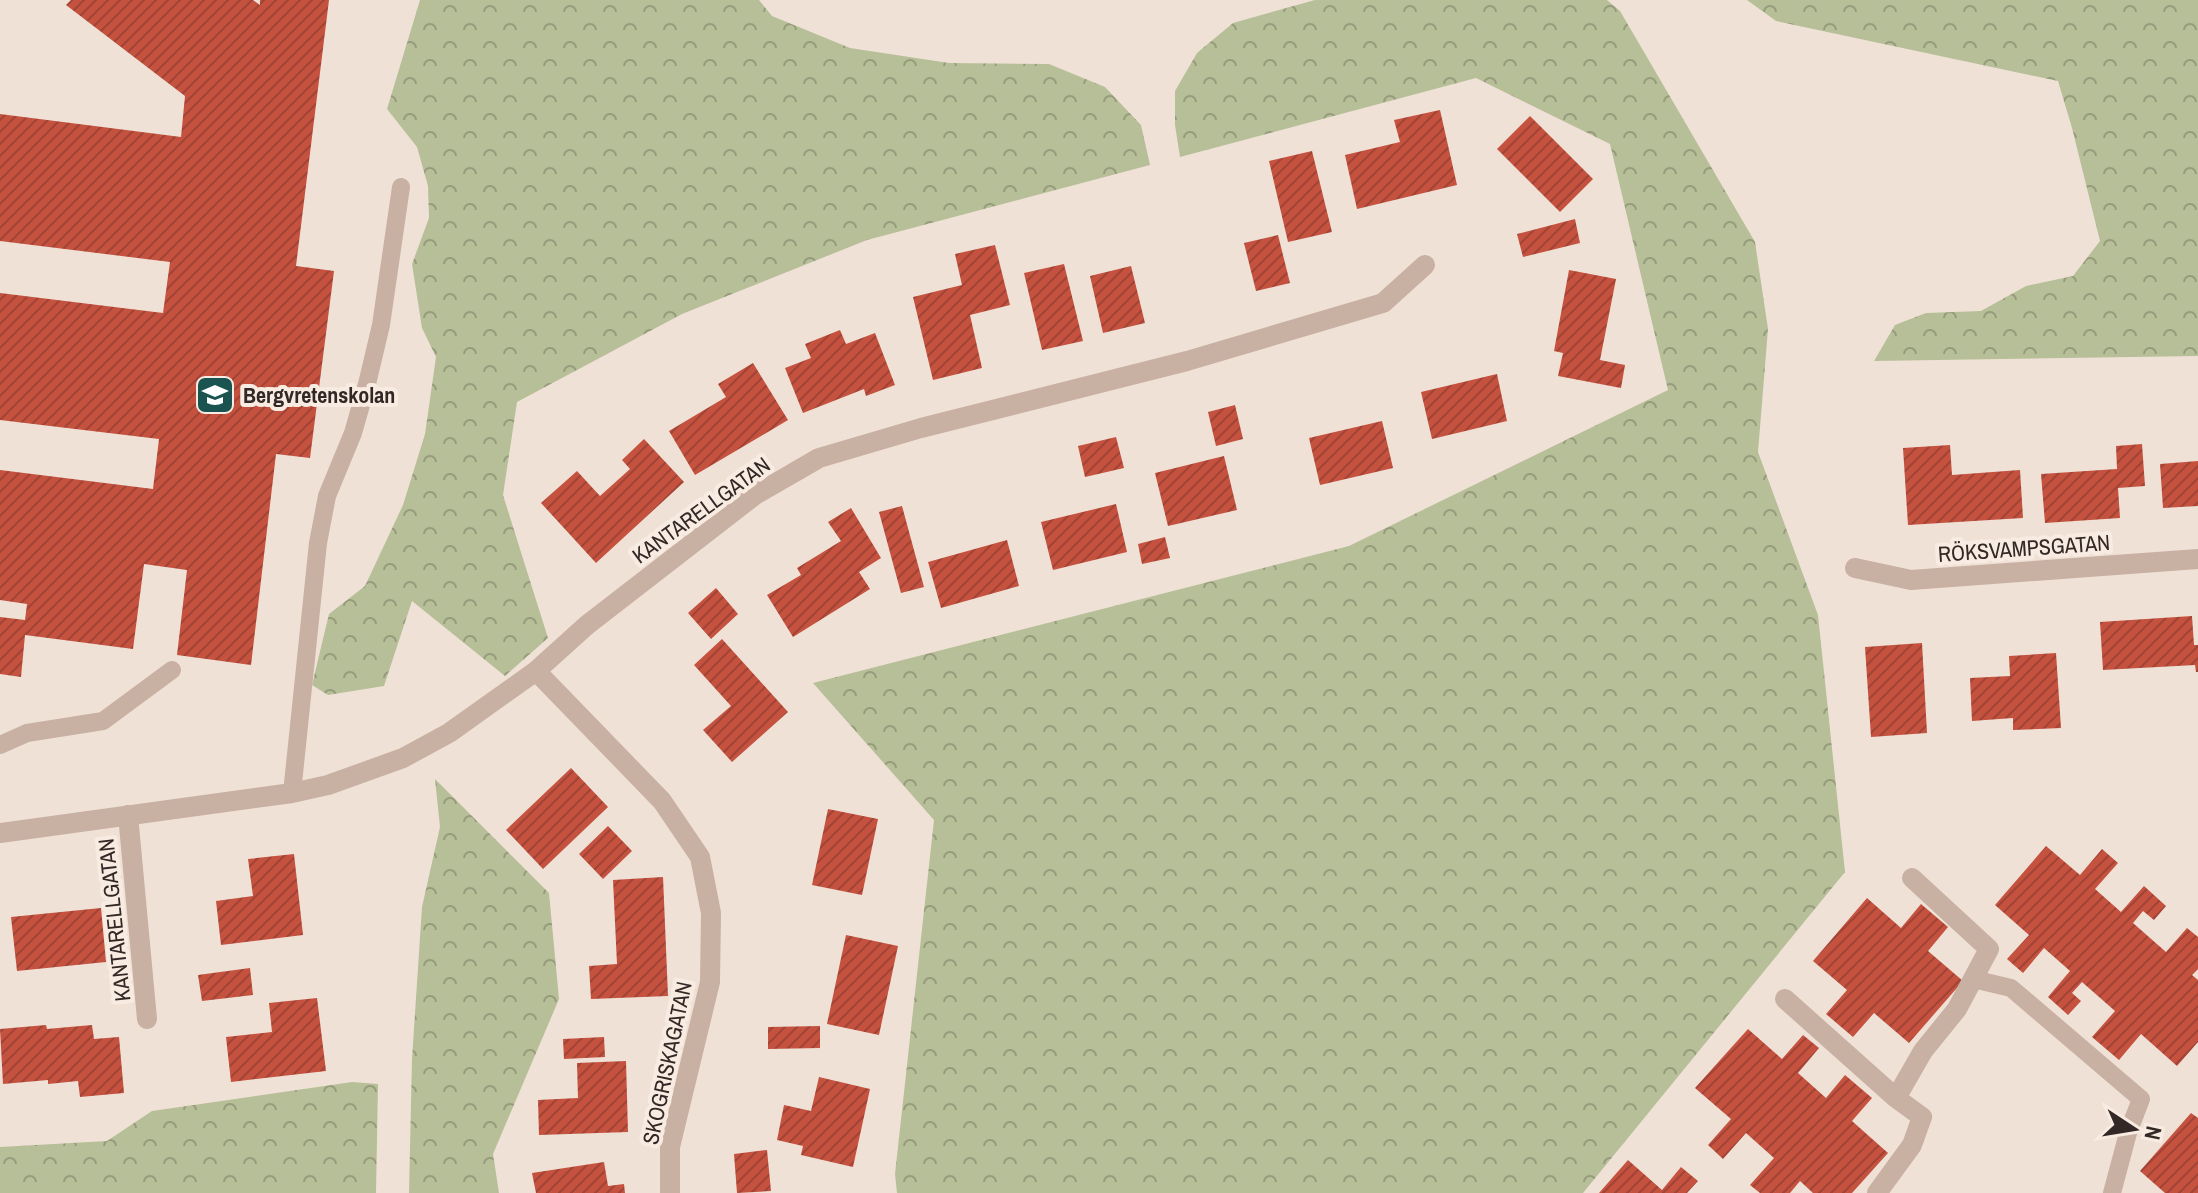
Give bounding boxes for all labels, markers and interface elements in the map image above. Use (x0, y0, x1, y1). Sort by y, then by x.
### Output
school or university icon: Bergvretenskolan (194, 374, 236, 416)
place label: Bergvretenskolan (243, 380, 395, 410)
street label: KANTARELLGATAN (626, 450, 776, 570)
street label: RÖKSVAMPSGATAN (1937, 527, 2111, 569)
street label: KANTARELLGATAN (91, 837, 137, 1003)
street label: SKOGRISKAGATAN (635, 979, 699, 1147)
north arrow (2094, 1089, 2174, 1169)
text: N (2138, 1124, 2170, 1143)

